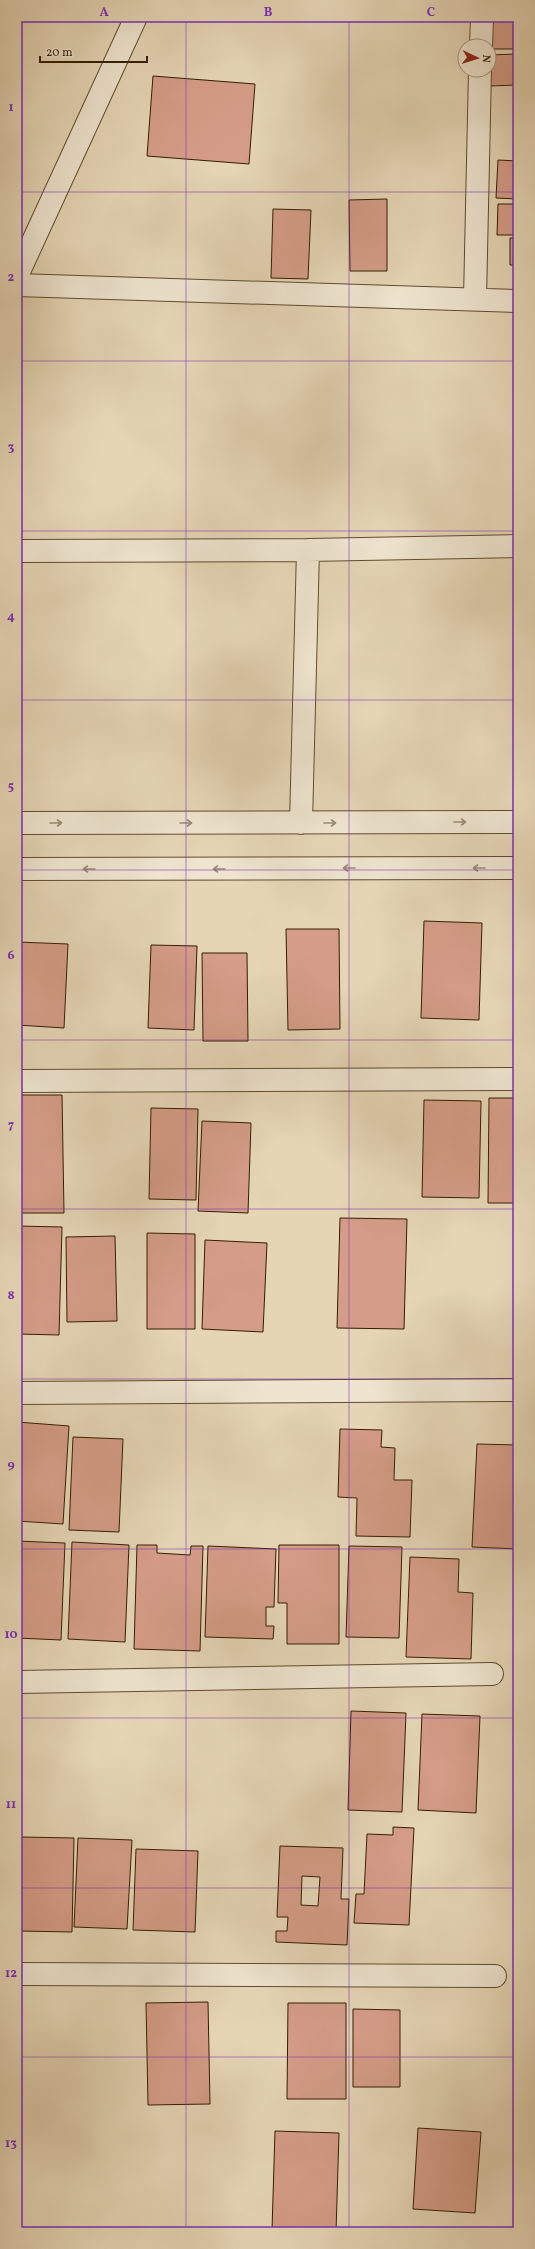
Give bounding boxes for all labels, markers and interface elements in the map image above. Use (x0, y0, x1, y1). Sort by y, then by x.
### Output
text: A (99, 4, 109, 22)
text: B (264, 4, 273, 22)
text: C (427, 4, 435, 22)
scale bar (40, 38, 147, 64)
north arrow (457, 38, 497, 78)
text: 20 m (46, 45, 73, 61)
text: N (478, 54, 493, 63)
text: 1 (8, 99, 14, 117)
text: 2 (8, 269, 15, 287)
text: 3 (8, 439, 15, 457)
text: 4 (7, 608, 15, 626)
text: 5 (8, 778, 14, 796)
one-way arrow (453, 818, 466, 826)
one-way arrow (49, 819, 62, 827)
one-way arrow (179, 819, 192, 827)
one-way arrow (323, 819, 336, 827)
one-way arrow (343, 864, 356, 872)
one-way arrow (473, 864, 486, 872)
one-way arrow (83, 865, 96, 873)
one-way arrow (213, 865, 226, 873)
text: 6 (7, 947, 15, 965)
text: 7 (8, 1117, 14, 1135)
text: 8 (7, 1287, 15, 1305)
text: 9 (7, 1456, 15, 1474)
text: 10 (4, 1626, 18, 1644)
text: 11 (6, 1796, 16, 1814)
text: 12 (5, 1965, 17, 1983)
text: 13 (5, 2135, 17, 2153)

